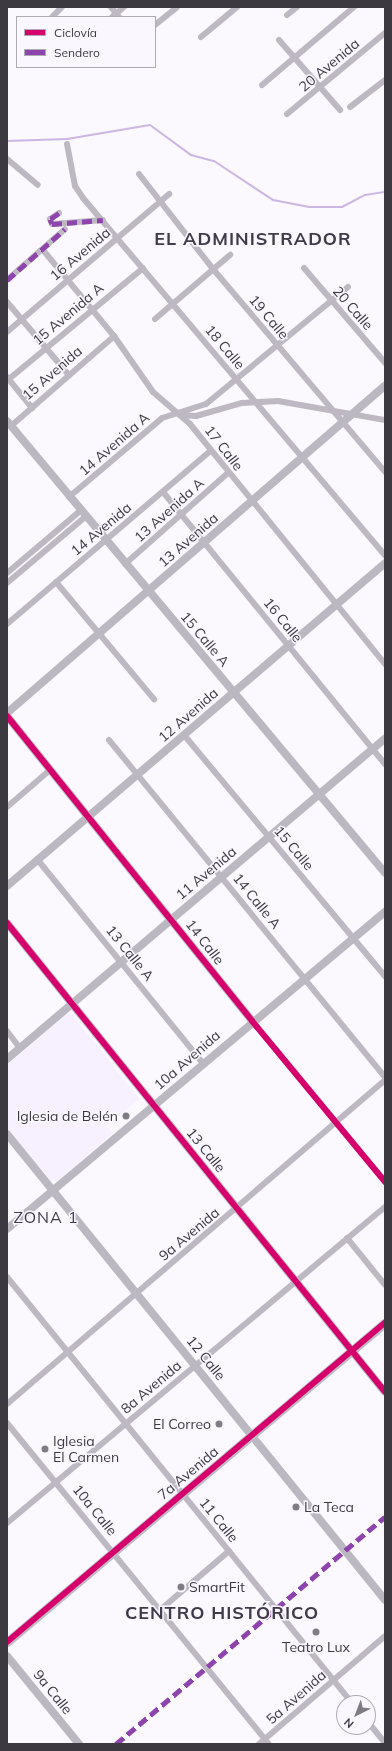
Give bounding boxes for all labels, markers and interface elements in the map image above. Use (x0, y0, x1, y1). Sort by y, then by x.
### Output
legend (16, 16, 156, 68)
text: Ciclovía (54, 25, 97, 40)
street label: 20 Avenida (295, 35, 363, 95)
text: Sendero (54, 45, 100, 60)
street label: 16 Avenida (46, 224, 114, 284)
district label: EL ADMINISTRADOR (154, 228, 352, 250)
street label: 15 Avenida A (29, 279, 107, 349)
street label: 20 Calle (329, 283, 377, 333)
street label: 19 Calle (246, 291, 292, 343)
street label: 18 Calle (202, 321, 248, 373)
street label: 15 Avenida (19, 342, 85, 404)
street label: 14 Avenida A (75, 409, 153, 479)
street label: 17 Calle (201, 422, 247, 474)
street label: 13 Avenida A (131, 474, 207, 546)
street label: 14 Avenida (67, 499, 135, 559)
street label: 13 Avenida (155, 509, 221, 571)
street label: 16 Calle (260, 594, 306, 646)
street label: 15 Calle A (177, 608, 233, 670)
street label: 12 Avenida (155, 684, 221, 746)
street label: 15 Calle (271, 822, 317, 874)
street label: 11 Avenida (172, 843, 240, 903)
street label: 14 Calle A (230, 870, 284, 932)
street label: 14 Calle (182, 916, 228, 968)
street label: 13 Calle A (103, 922, 157, 984)
street label: 10a Avenida (151, 1027, 223, 1093)
place label: Iglesia de Belén (17, 1108, 118, 1124)
marker: Iglesia de Belén (121, 1111, 131, 1121)
street label: 13 Calle (183, 1124, 229, 1176)
street label: 9a Avenida (155, 1204, 223, 1264)
district label: ZONA 1 (13, 1207, 79, 1227)
street label: 12 Calle (183, 1332, 229, 1384)
street label: 8a Avenida (117, 1357, 185, 1417)
place label: El Correo (153, 1416, 211, 1432)
marker: El Correo (214, 1419, 224, 1429)
place label: Iglesia El Carmen (53, 1433, 119, 1466)
street label: 7a Avenida (154, 1443, 222, 1503)
marker: Iglesia El Carmen (40, 1444, 50, 1454)
street label: 10a Calle (69, 1481, 121, 1539)
street label: 11 Calle (196, 1494, 242, 1546)
place label: La Teca (304, 1499, 354, 1515)
marker: La Teca (291, 1502, 301, 1512)
place label: SmartFit (189, 1579, 245, 1595)
marker: SmartFit (176, 1582, 186, 1592)
district label: CENTRO HISTÓRICO (125, 1602, 319, 1624)
marker: Teatro Lux (311, 1627, 321, 1637)
place label: Teatro Lux (282, 1639, 350, 1655)
street label: 9a Calle (30, 1666, 76, 1718)
street label: 5a Avenida (263, 1666, 329, 1728)
north arrow (336, 1695, 376, 1735)
text: N (341, 1715, 356, 1731)

